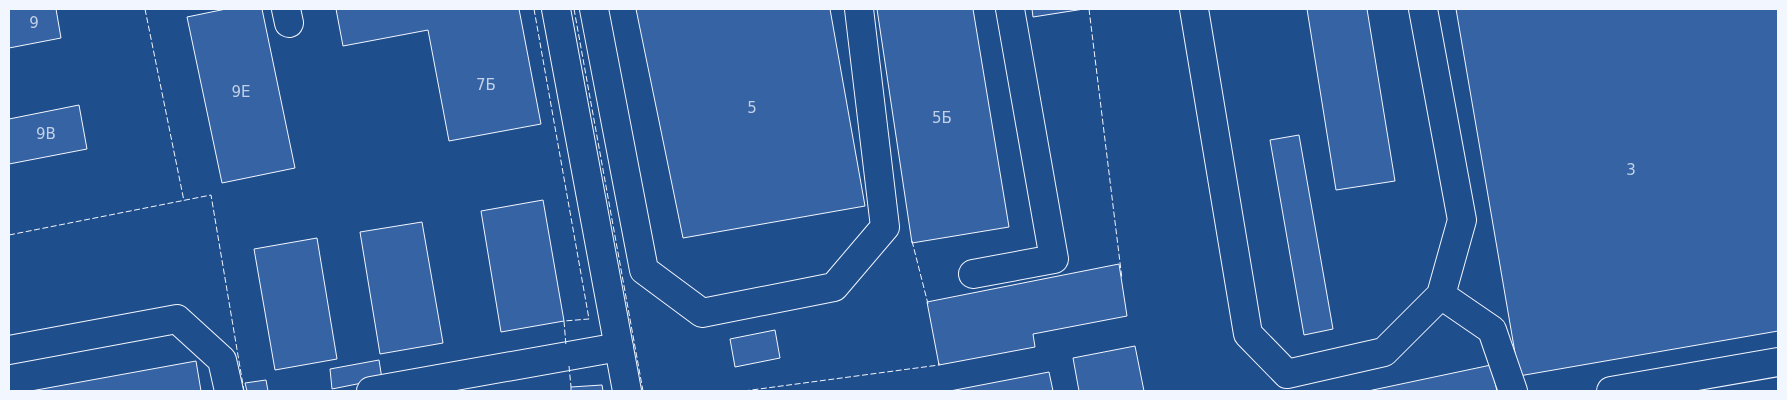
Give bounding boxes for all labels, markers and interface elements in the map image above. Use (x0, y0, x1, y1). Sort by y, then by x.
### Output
house number: 9 (29, 14, 39, 32)
house number: 7Б (476, 76, 496, 94)
house number: 9Е (231, 83, 251, 101)
house number: 5 (747, 99, 757, 117)
house number: 5Б (932, 109, 952, 127)
house number: 9В (36, 125, 56, 143)
house number: 3 (1626, 161, 1636, 179)

